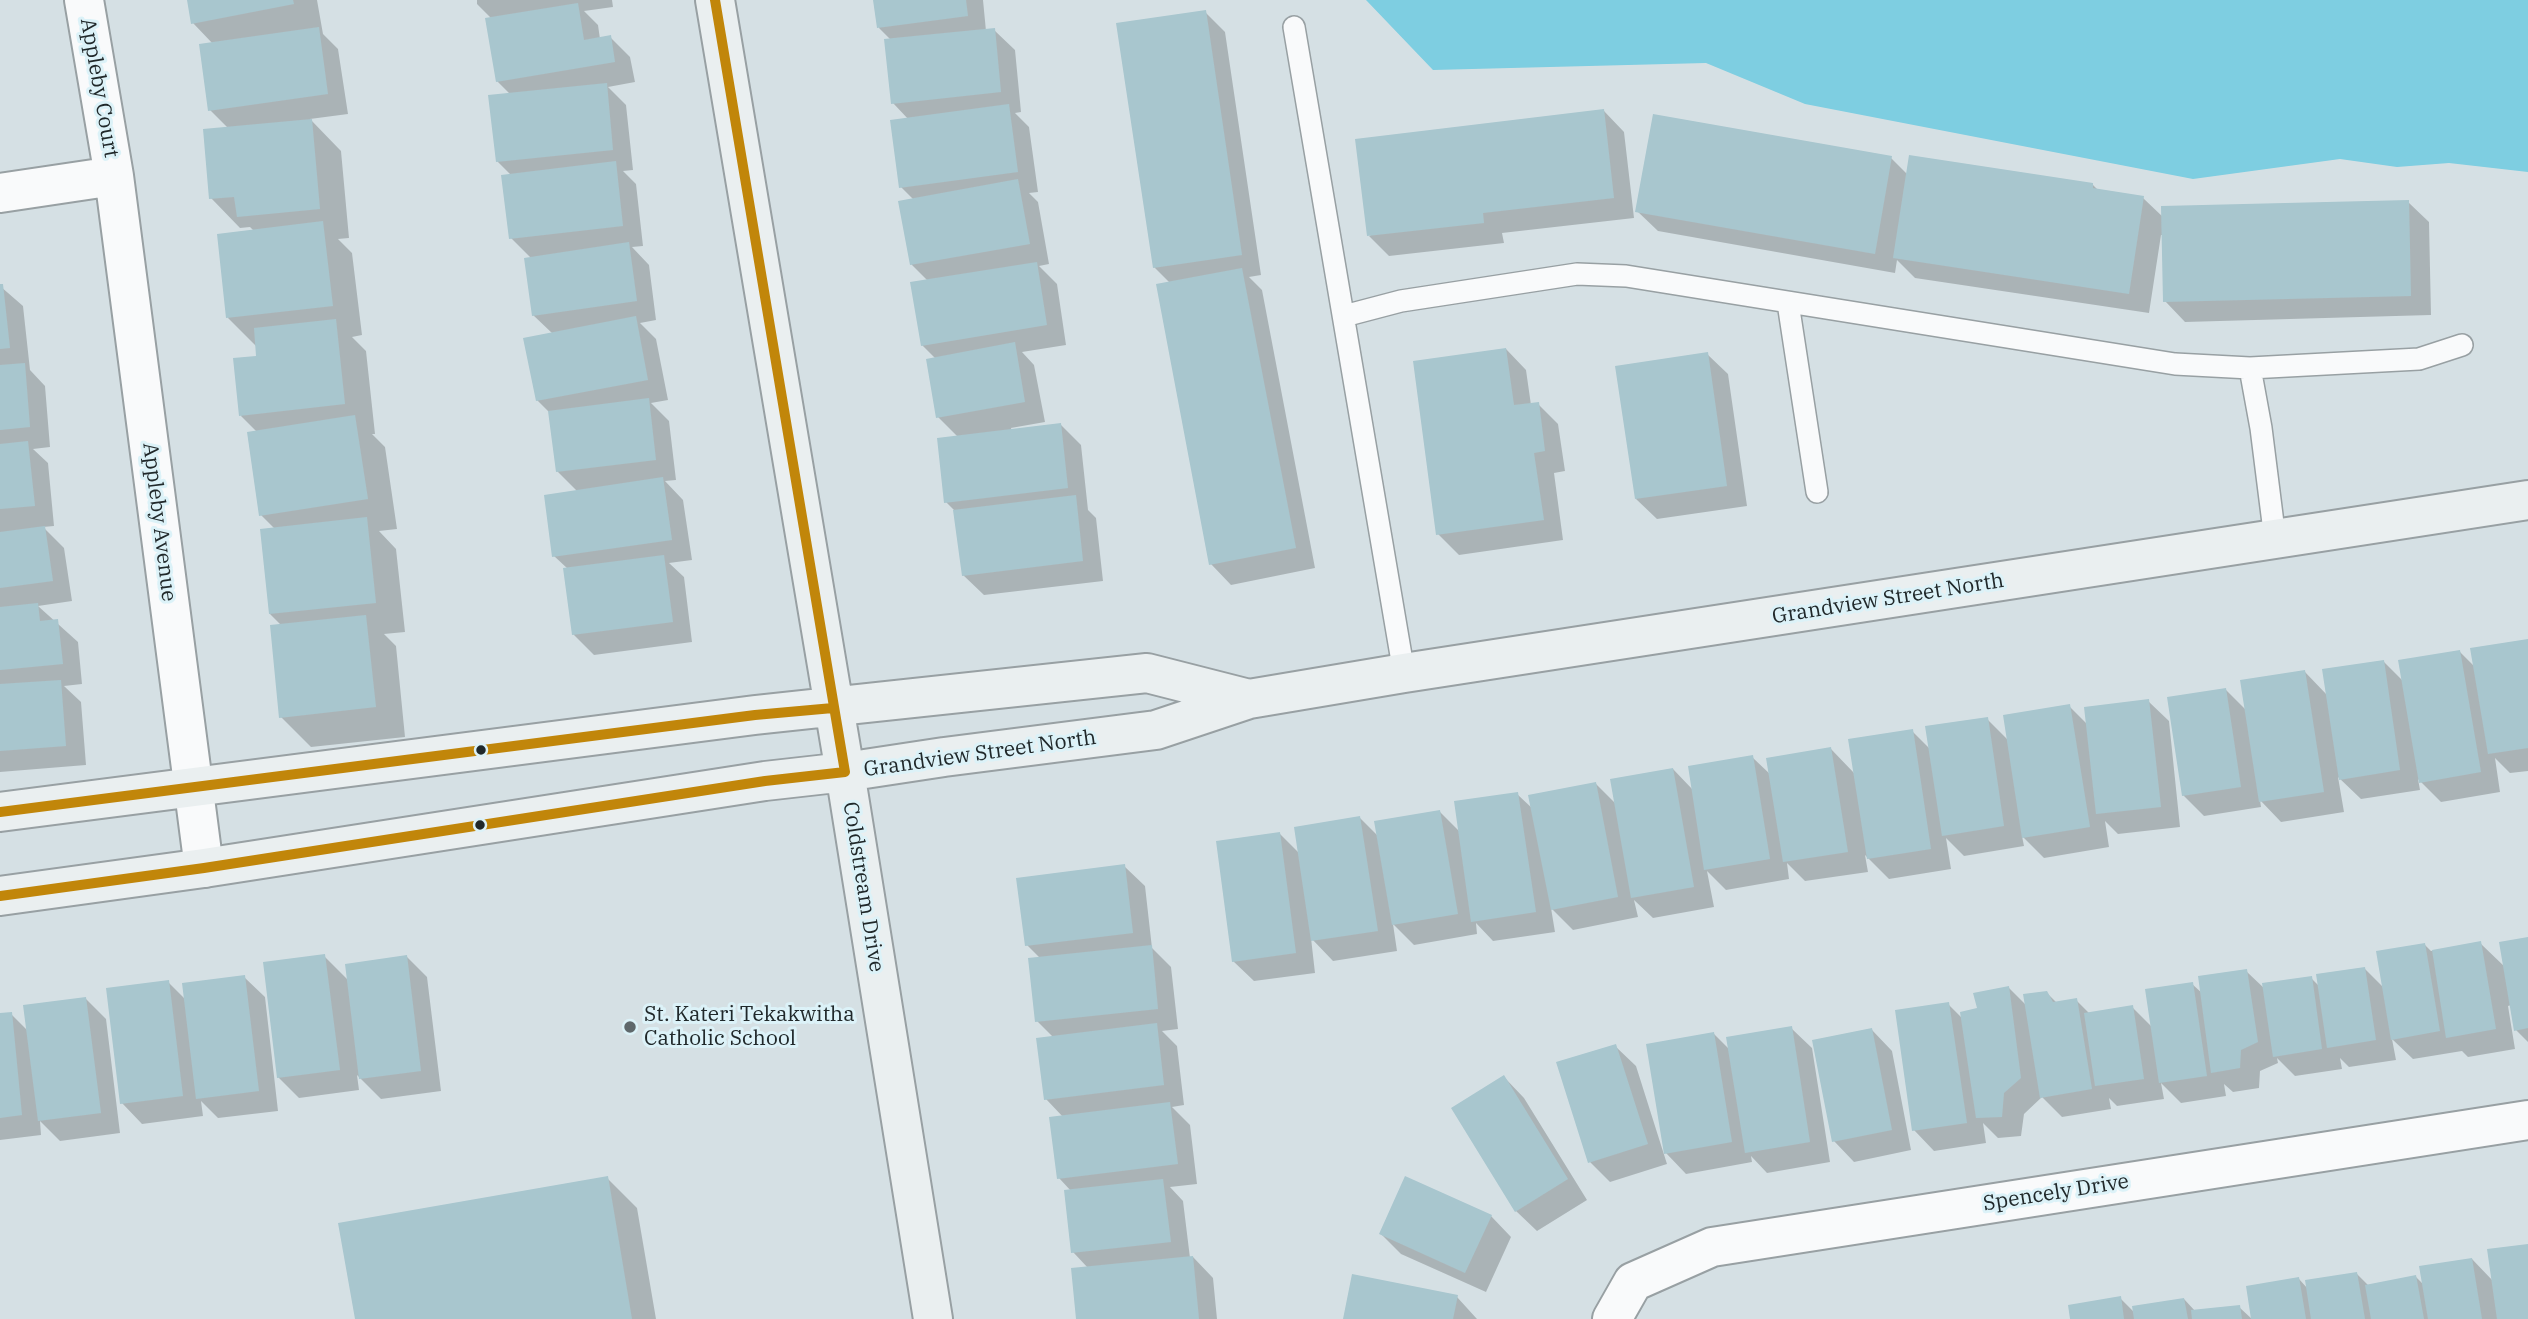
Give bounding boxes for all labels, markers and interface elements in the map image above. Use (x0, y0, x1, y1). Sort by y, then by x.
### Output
street label: Appleby Court (74, 16, 124, 160)
street label: Appleby Avenue (137, 441, 181, 603)
street label: Grandview Street North (1770, 568, 2006, 630)
street label: Grandview Street North (862, 725, 1098, 783)
unlabelled marker (474, 743, 488, 757)
street label: Coldstream Drive (837, 800, 889, 974)
unlabelled marker (473, 818, 487, 832)
place label: St. Kateri Tekakwitha Catholic School (644, 1002, 855, 1052)
marker: St. Kateri Tekakwitha Catholic School (622, 1019, 638, 1035)
street label: Spencely Drive (1981, 1169, 2131, 1217)

